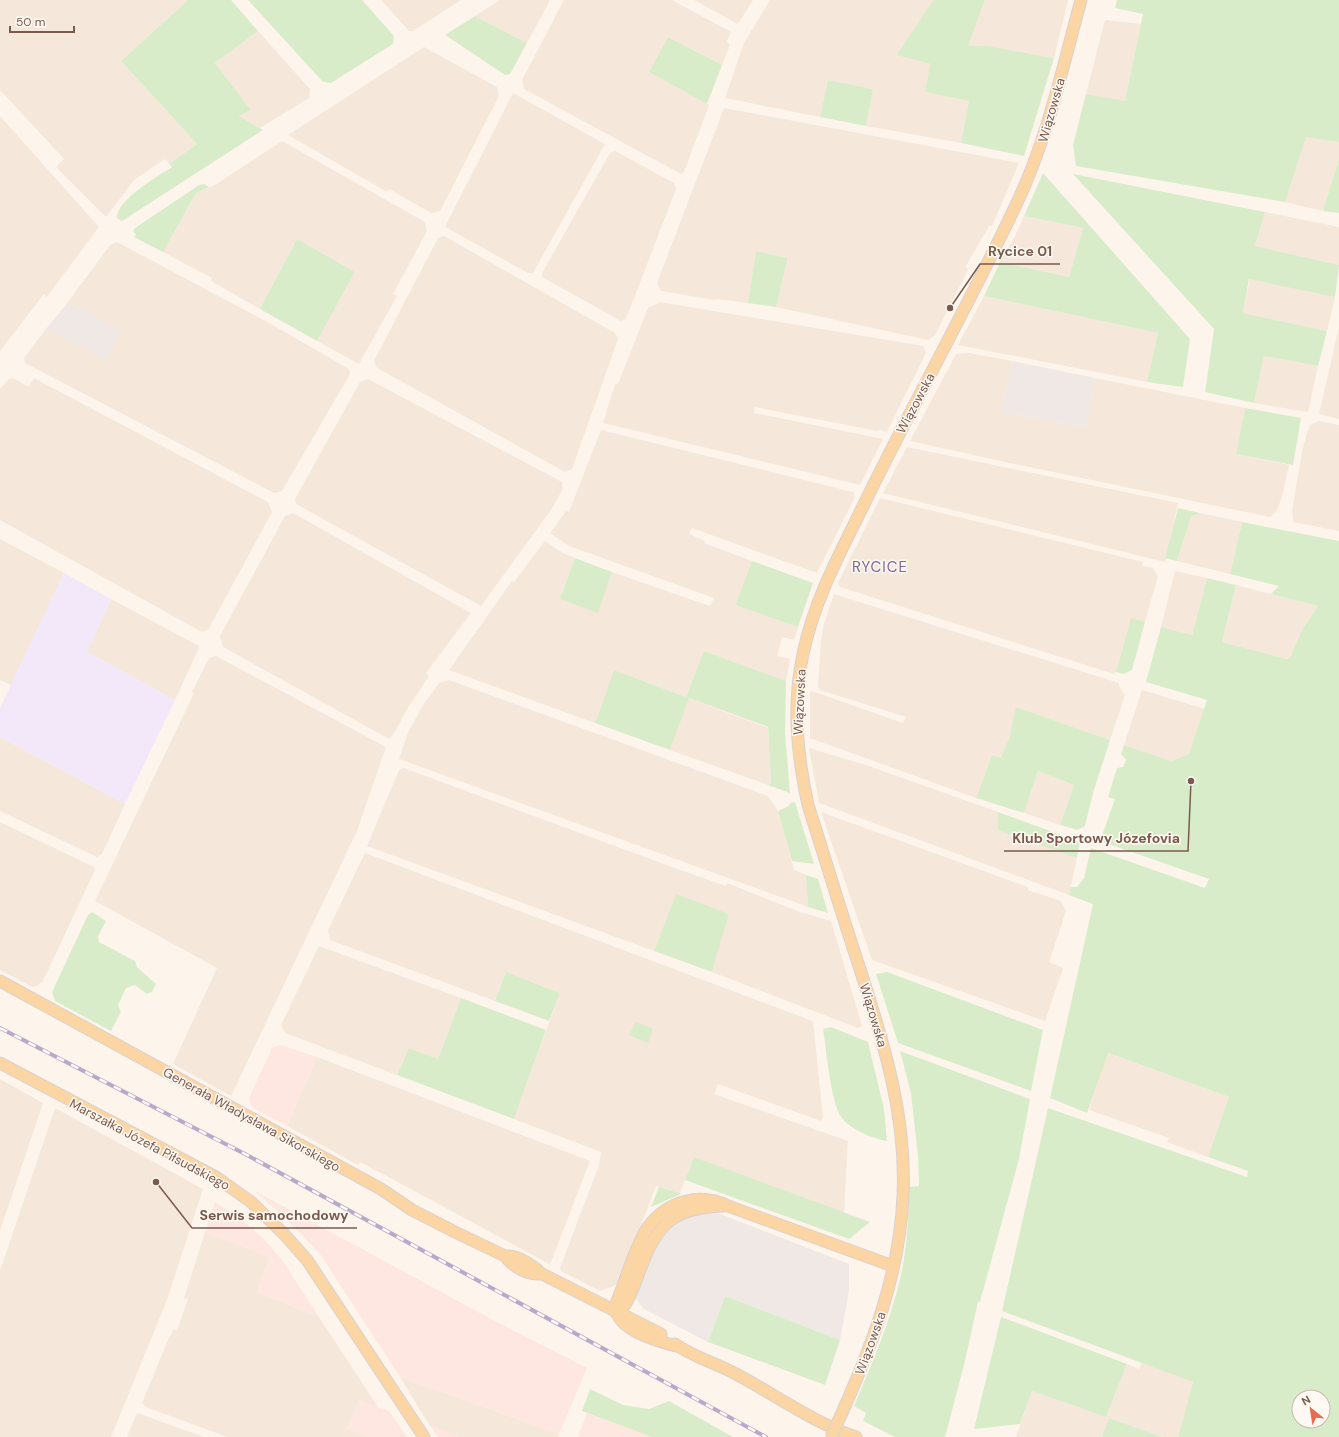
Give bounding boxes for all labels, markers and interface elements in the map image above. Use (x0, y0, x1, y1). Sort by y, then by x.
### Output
scale bar (10, 8, 74, 34)
text: 50 m (16, 14, 45, 30)
street label: Wiązowska (1034, 76, 1069, 144)
callout: Rycice 01 (980, 238, 1060, 264)
text: Rycice 01 (988, 242, 1052, 260)
street label: Wiązowska (892, 370, 938, 436)
district label: RYCICE (852, 557, 908, 577)
street label: Wiązowska (789, 669, 810, 736)
callout: Klub Sportowy Józefovia (1004, 825, 1188, 851)
text: Klub Sportowy Józefovia (1012, 829, 1180, 847)
street label: Wiązowska (856, 981, 891, 1049)
street label: Generała Władysława Sikorskiego (160, 1063, 344, 1176)
street label: Marszałka Józefa Piłsudskiego (67, 1095, 233, 1194)
callout: Serwis samochodowy (192, 1202, 357, 1228)
text: Serwis samochodowy (199, 1206, 349, 1224)
street label: Wiązowska (851, 1309, 890, 1377)
north arrow (1291, 1389, 1331, 1429)
text: N (1299, 1392, 1313, 1408)

